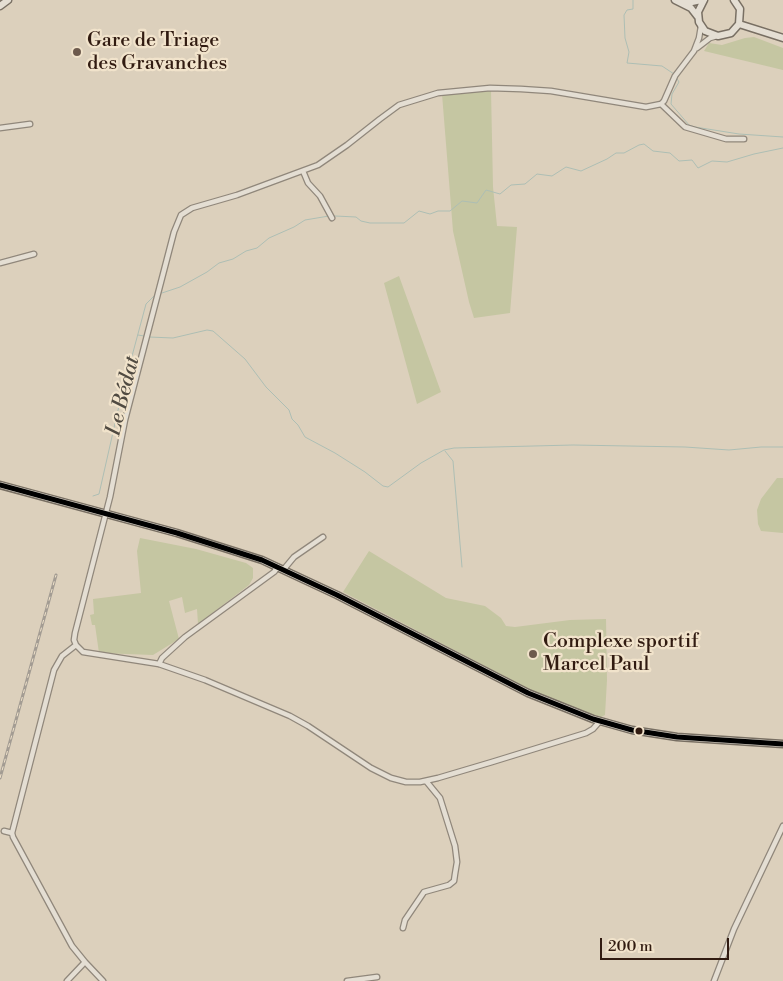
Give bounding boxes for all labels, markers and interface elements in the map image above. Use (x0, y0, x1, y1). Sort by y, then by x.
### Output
place label: Gare de Triage des Gravanches (87, 29, 227, 76)
marker: Gare de Triage des Gravanches (71, 46, 83, 58)
water label: Le Bédat (102, 354, 146, 438)
place label: Complexe sportif Marcel Paul (543, 630, 699, 677)
marker: Complexe sportif Marcel Paul (527, 648, 539, 660)
unlabelled marker (634, 726, 644, 736)
scale bar (603, 928, 732, 960)
text: 200 m (608, 937, 653, 956)

